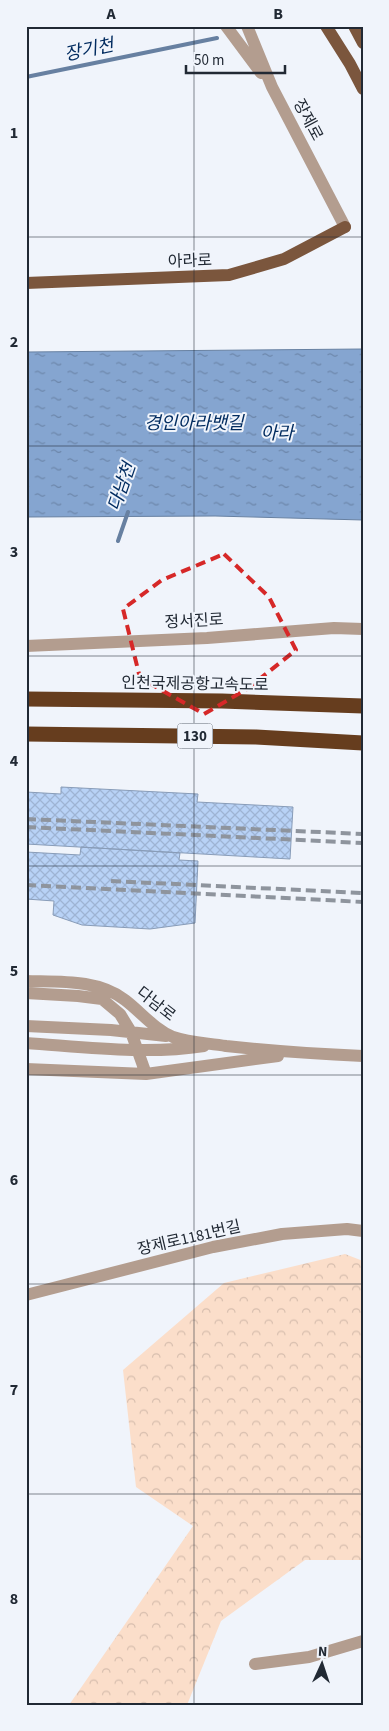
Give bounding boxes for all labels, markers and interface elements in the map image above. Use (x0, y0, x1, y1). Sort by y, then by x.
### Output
text: A (105, 3, 116, 25)
text: B (273, 3, 283, 25)
water label: 장기천 (62, 32, 118, 67)
scale bar (186, 42, 285, 74)
text: 50 m (194, 50, 224, 71)
street label: 장제로 (288, 95, 328, 145)
text: 1 (10, 122, 18, 144)
street label: 아라로 (168, 249, 213, 273)
text: 2 (10, 331, 18, 353)
water label: 경인아라뱃길 (144, 411, 245, 436)
water label: 아라 (260, 421, 296, 446)
water label: 다남천 (102, 457, 143, 515)
text: 3 (10, 541, 18, 563)
street label: 정서진로 (164, 608, 224, 634)
street label: 인천국제공항고속도로 (121, 672, 269, 696)
road number: 130 (178, 724, 212, 748)
text: 4 (10, 750, 19, 772)
text: 5 (10, 960, 18, 982)
street label: 다남로 (132, 982, 180, 1026)
text: 6 (10, 1169, 18, 1191)
street label: 장제로1181번길 (135, 1215, 243, 1261)
text: 7 (10, 1379, 18, 1401)
text: 8 (10, 1588, 18, 1610)
north arrow (296, 1638, 346, 1688)
text: N (317, 1642, 328, 1662)

